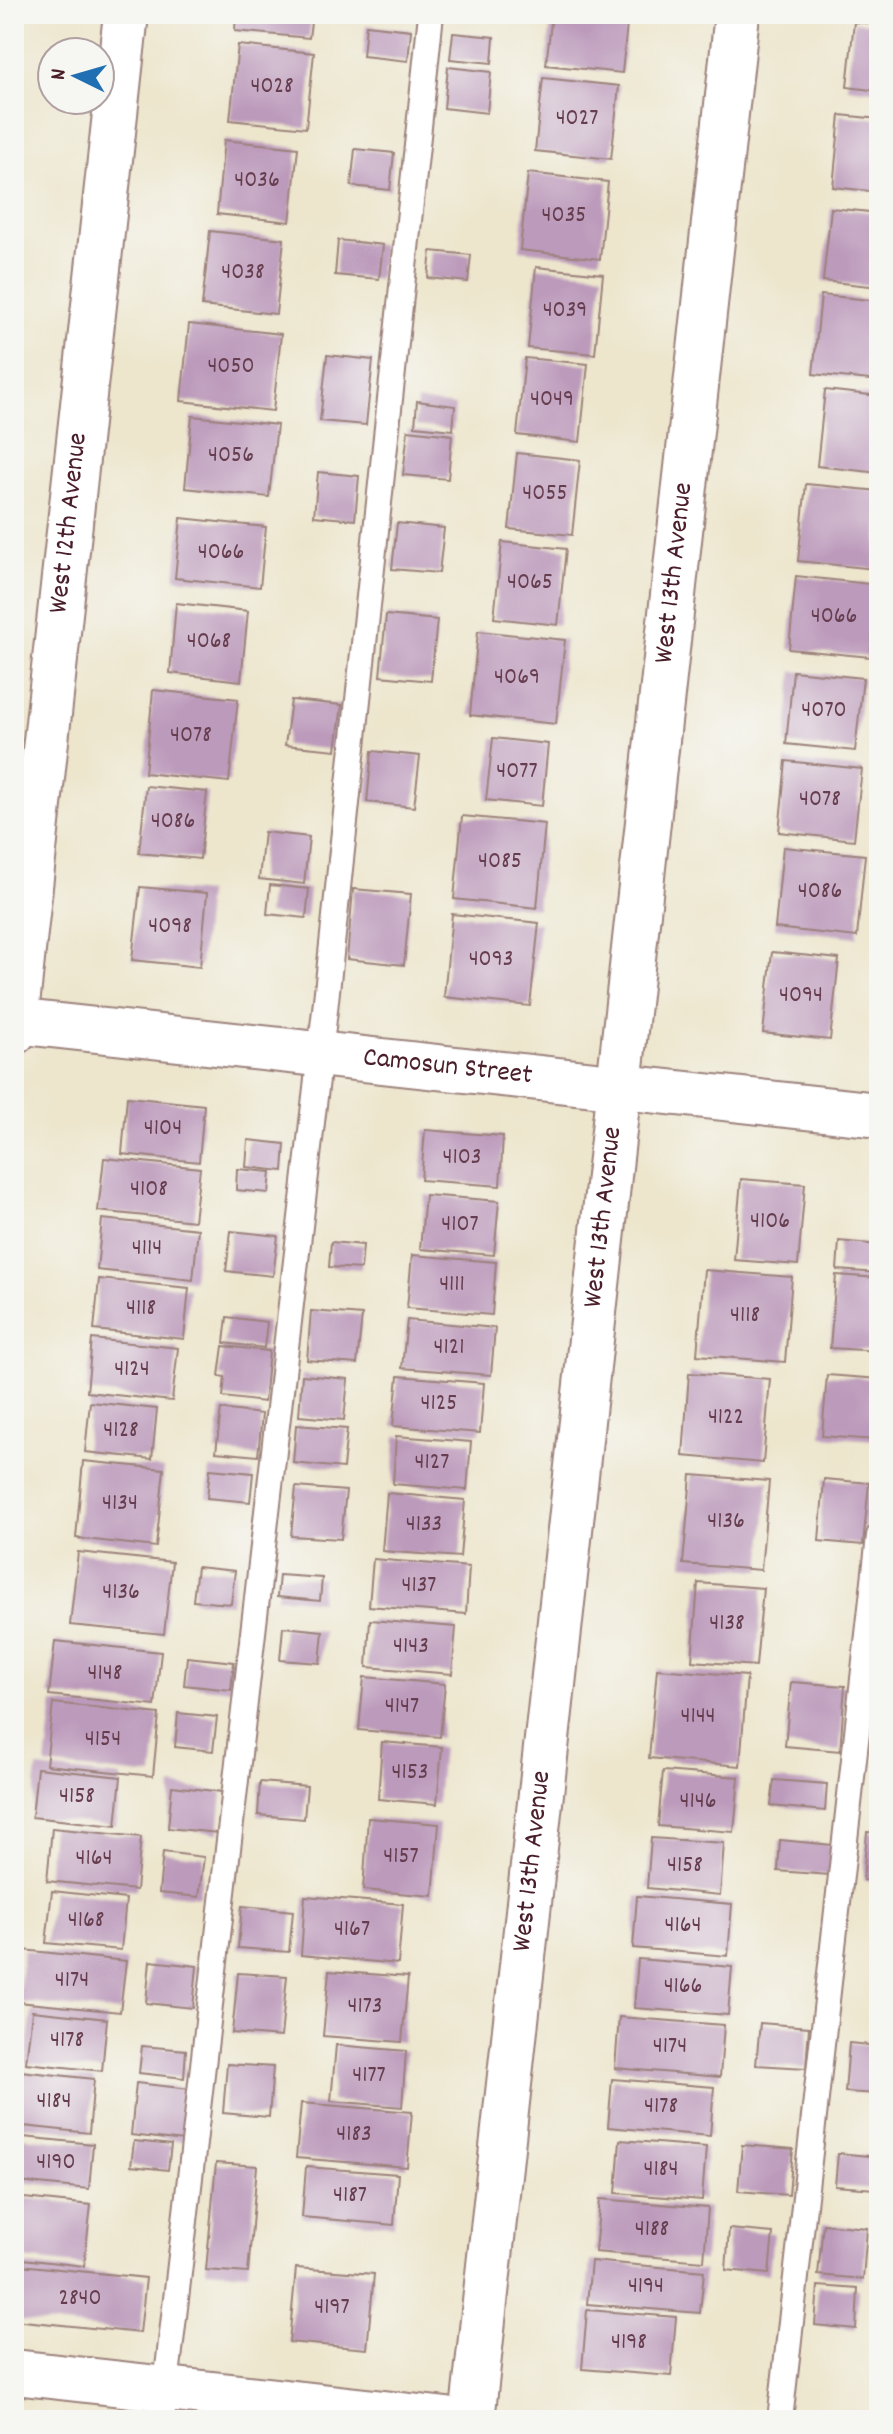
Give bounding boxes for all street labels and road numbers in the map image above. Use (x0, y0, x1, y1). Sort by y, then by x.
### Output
street label: West 12th Avenue (40, 431, 100, 616)
street label: West 13th Avenue (646, 481, 705, 666)
street label: Camosun Street (361, 1039, 534, 1097)
street label: West 13th Avenue (575, 1125, 634, 1310)
street label: West 13th Avenue (504, 1769, 563, 1954)

